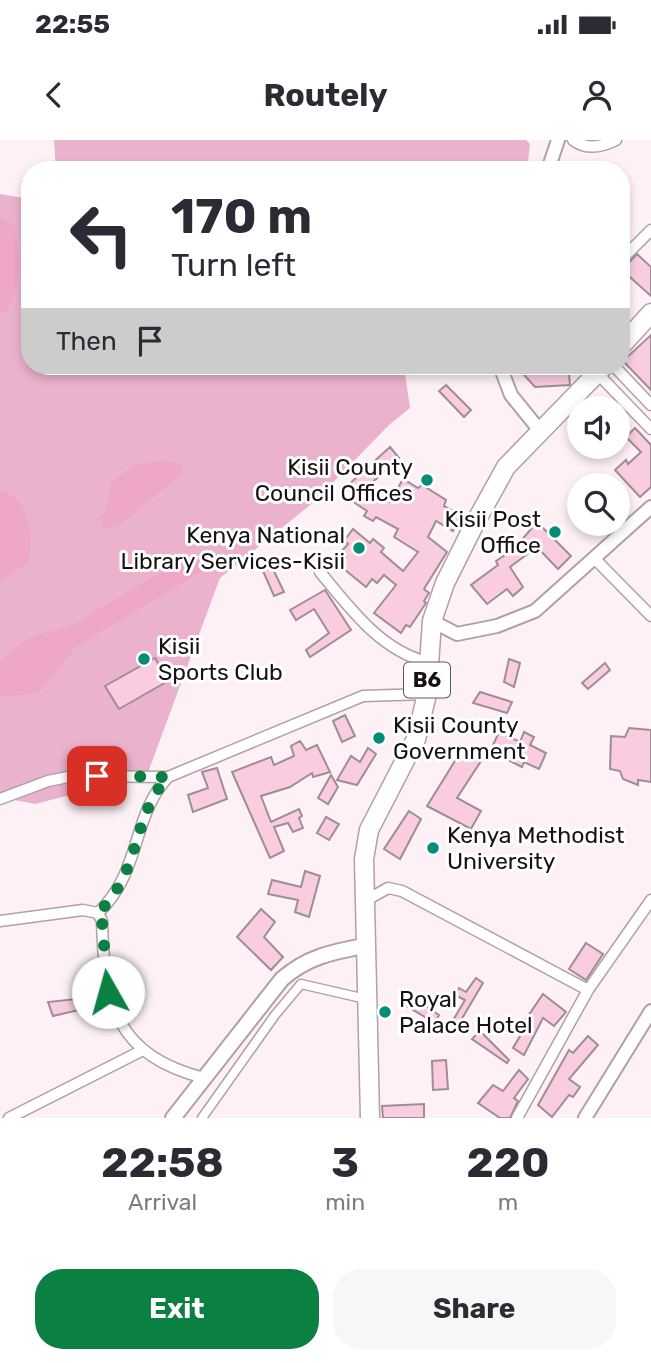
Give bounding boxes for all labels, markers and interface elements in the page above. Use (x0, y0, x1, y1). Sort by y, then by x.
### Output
text: 22:55 (35, 9, 110, 40)
icon: back (35, 76, 73, 114)
text: Routely (263, 76, 388, 114)
icon: person (578, 76, 616, 114)
text: 170 m (171, 187, 312, 245)
icon: left (56, 189, 147, 280)
text: Turn left (171, 246, 296, 284)
icon: arrive (131, 322, 169, 360)
text: Then (56, 326, 117, 357)
map controls (567, 396, 630, 536)
button: sound (567, 396, 630, 459)
place label: Kisii County Council Offices (255, 453, 413, 507)
marker: Kisii County Council Offices (419, 472, 435, 488)
button: search (567, 473, 630, 536)
place label: Kisii Post Office (445, 505, 541, 559)
place label: Kenya National Library Services-Kisii (121, 521, 345, 575)
marker: Kisii Post Office (547, 524, 563, 540)
marker: Kenya National Library Services-Kisii (351, 540, 367, 556)
place label: Kisii Sports Club (158, 632, 283, 686)
marker: Kisii Sports Club (136, 651, 152, 667)
road number: B6 (404, 662, 450, 698)
place label: Kisii County Government (393, 711, 525, 765)
marker: Kisii County Government (371, 730, 387, 746)
pin (67, 746, 127, 806)
icon: arrive (78, 757, 116, 795)
place label: Kenya Methodist University (447, 821, 624, 875)
marker: Kenya Methodist University (425, 840, 441, 856)
position arrow (71, 955, 145, 1029)
place label: Royal Palace Hotel (399, 985, 533, 1039)
marker: Royal Palace Hotel (377, 1004, 393, 1020)
text: 22:58 (101, 1138, 224, 1188)
text: 3 (331, 1138, 359, 1188)
text: 220 (466, 1138, 550, 1188)
text: Arrival (128, 1188, 197, 1216)
text: min (325, 1188, 365, 1216)
text: m (498, 1188, 518, 1216)
button: Exit (35, 1269, 319, 1349)
button: Share (333, 1269, 616, 1349)

